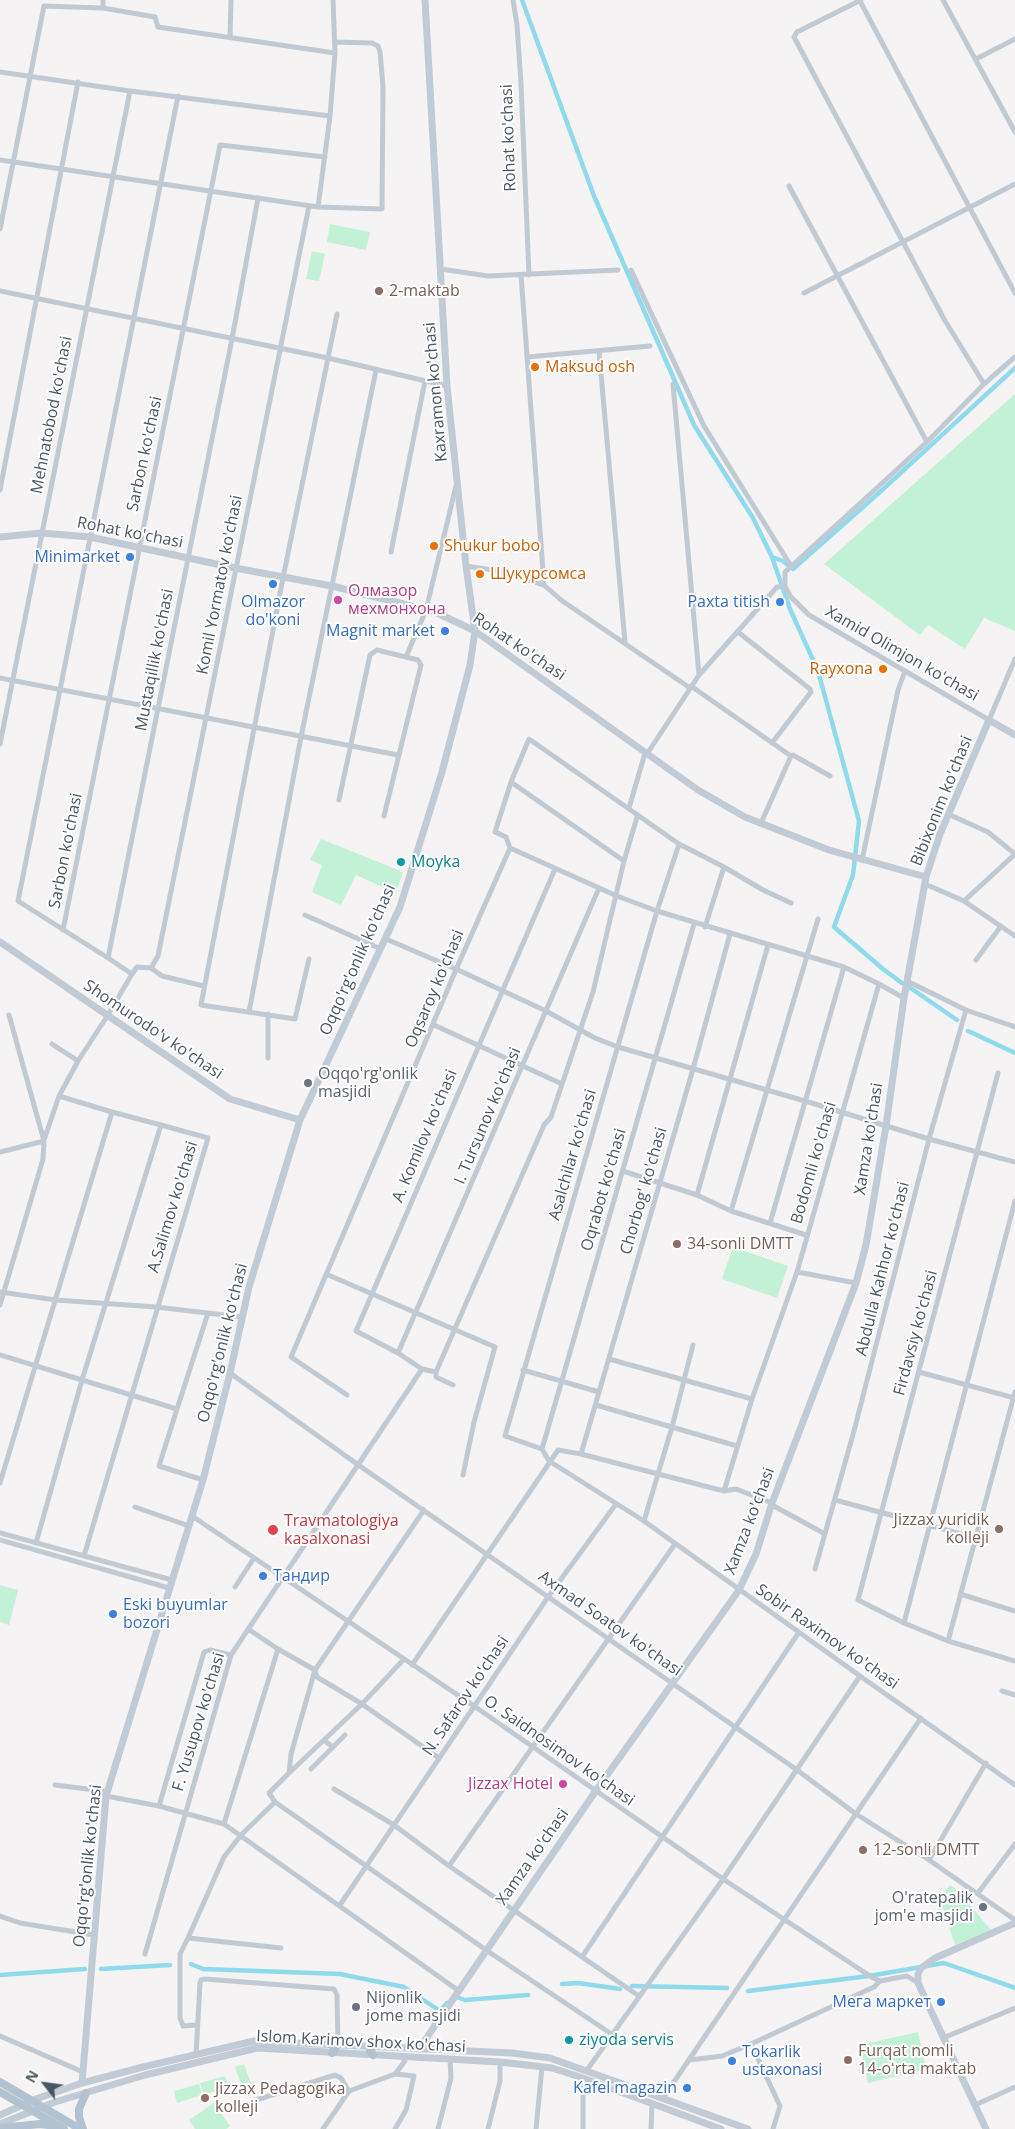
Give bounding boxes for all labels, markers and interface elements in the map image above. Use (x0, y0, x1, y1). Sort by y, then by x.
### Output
street label: Rohat ko'chasi (498, 84, 520, 192)
place label: 2-maktab (389, 281, 460, 301)
marker: 2-maktab (373, 285, 385, 297)
street label: Kaxramon ko'chasi (420, 321, 452, 463)
street label: Mehnatobod ko'chasi (27, 335, 77, 495)
place label: Maksud osh (545, 357, 635, 377)
marker: Maksud osh (529, 361, 541, 373)
street label: Sarbon ko'chasi (123, 395, 167, 513)
street label: Komil Yormatov ko'chasi (193, 494, 247, 676)
street label: Rohat ko'chasi (75, 513, 185, 553)
place label: Shukur bobo (444, 536, 540, 556)
marker: Shukur bobo (428, 540, 440, 552)
place label: Minimarket (34, 547, 120, 567)
marker: Minimarket (124, 551, 136, 563)
place label: Шукурсомса (490, 564, 586, 584)
marker: Шукурсомса (474, 568, 486, 580)
marker: Olmazor do'koni (267, 578, 279, 590)
place label: Олмазор мехмонхона (348, 581, 446, 619)
street label: Mustaqillik ko'chasi (132, 587, 178, 733)
place label: Olmazor do'koni (241, 592, 305, 630)
place label: Paxta titish (687, 592, 770, 612)
marker: Олмазор мехмонхона (332, 594, 344, 606)
marker: Paxta titish (774, 596, 786, 608)
street label: Xamid Olimjon ko'chasi (822, 602, 982, 706)
street label: Rohat ko'chasi (469, 609, 569, 685)
place label: Magnit market (326, 621, 435, 641)
marker: Magnit market (439, 625, 451, 637)
place label: Rayxona (810, 659, 873, 679)
marker: Rayxona (877, 663, 889, 675)
street label: Bibixonim ko'chasi (907, 733, 977, 869)
street label: Sarbon ko'chasi (45, 792, 87, 910)
place label: Moyka (411, 852, 460, 872)
marker: Moyka (395, 856, 407, 868)
street label: Oqqo'rg'onlik ko'chasi (316, 881, 400, 1039)
street label: Oqsaroy ko'chasi (401, 927, 469, 1051)
street label: Shomurodo'v ko'chasi (80, 976, 226, 1084)
street label: I. Tursunov ko'chasi (451, 1045, 525, 1187)
place label: Oqqo'rg'onlik masjidi (318, 1064, 418, 1102)
street label: A. Komilov ko'chasi (388, 1067, 462, 1205)
marker: Oqqo'rg'onlik masjidi (302, 1077, 314, 1089)
street label: Xamza ko'chasi (851, 1082, 887, 1196)
street label: Asalchilar ko'chasi (545, 1087, 601, 1223)
street label: Bodomli ko'chasi (787, 1100, 841, 1226)
street label: Chorbog' ko'chasi (617, 1125, 671, 1257)
street label: Oqrabot ko'chasi (577, 1127, 631, 1253)
street label: A.Salimov ko'chasi (144, 1139, 202, 1275)
street label: Abdulla Kahhor ko'chasi (852, 1180, 914, 1358)
place label: 34-sonli DMTT (687, 1234, 793, 1254)
marker: 34-sonli DMTT (671, 1238, 683, 1250)
street label: Oqqo'rg'onlik ko'chasi (194, 1261, 252, 1425)
street label: Firdavsiy ko'chasi (890, 1268, 942, 1398)
street label: Xamza ko'chasi (721, 1465, 779, 1577)
place label: Jizzax yuridik kolleji (894, 1510, 989, 1548)
place label: Travmatologiya kasalxonasi (284, 1511, 399, 1549)
marker: Travmatologiya kasalxonasi (266, 1523, 280, 1537)
marker: Jizzax yuridik kolleji (993, 1523, 1005, 1535)
place label: Тандир (273, 1566, 330, 1586)
street label: Axmad Soatov ko'chasi (535, 1567, 685, 1681)
marker: Тандир (257, 1570, 269, 1582)
street label: Sobir Raximov ko'chasi (752, 1580, 902, 1694)
place label: Eski buyumlar bozori (123, 1595, 228, 1633)
marker: Eski buyumlar bozori (107, 1608, 119, 1620)
street label: N. Safarov ko'chasi (419, 1633, 513, 1759)
street label: F. Yusupov ko'chasi (169, 1650, 229, 1794)
street label: O. Saidnosimov ko'chasi (480, 1692, 638, 1810)
place label: Jizzax Hotel (468, 1774, 553, 1794)
marker: Jizzax Hotel (557, 1778, 569, 1790)
street label: Oqqo'rg'onlik ko'chasi (70, 1784, 106, 1948)
street label: Xamza ko'chasi (493, 1805, 573, 1909)
place label: 12-sonli DMTT (873, 1840, 979, 1860)
marker: 12-sonli DMTT (857, 1844, 869, 1856)
place label: O'ratepalik jom'e masjidi (875, 1888, 973, 1926)
marker: O'ratepalik jom'e masjidi (977, 1901, 989, 1913)
place label: Nijonlik jome masjidi (366, 1988, 461, 2026)
place label: Мега маркет (832, 1992, 931, 2012)
marker: Мега маркет (935, 1996, 947, 2008)
marker: Nijonlik jome masjidi (350, 2001, 362, 2013)
street label: Islom Karimov shox ko'chasi (256, 2027, 466, 2057)
place label: ziyoda servis (579, 2030, 674, 2050)
marker: ziyoda servis (563, 2034, 575, 2046)
place label: Furqat nomli 14-oʻrta maktab (858, 2041, 976, 2079)
place label: Tokarlik ustaxonasi (742, 2042, 822, 2080)
marker: Furqat nomli 14-oʻrta maktab (842, 2054, 854, 2066)
marker: Tokarlik ustaxonasi (726, 2055, 738, 2067)
north arrow (20, 2059, 70, 2109)
text: N (20, 2067, 43, 2086)
place label: Kafel magazin (573, 2078, 677, 2098)
place label: Jizzax Pedagogika kolleji (215, 2079, 345, 2117)
marker: Kafel magazin (681, 2082, 693, 2094)
marker: Jizzax Pedagogika kolleji (199, 2092, 211, 2104)

